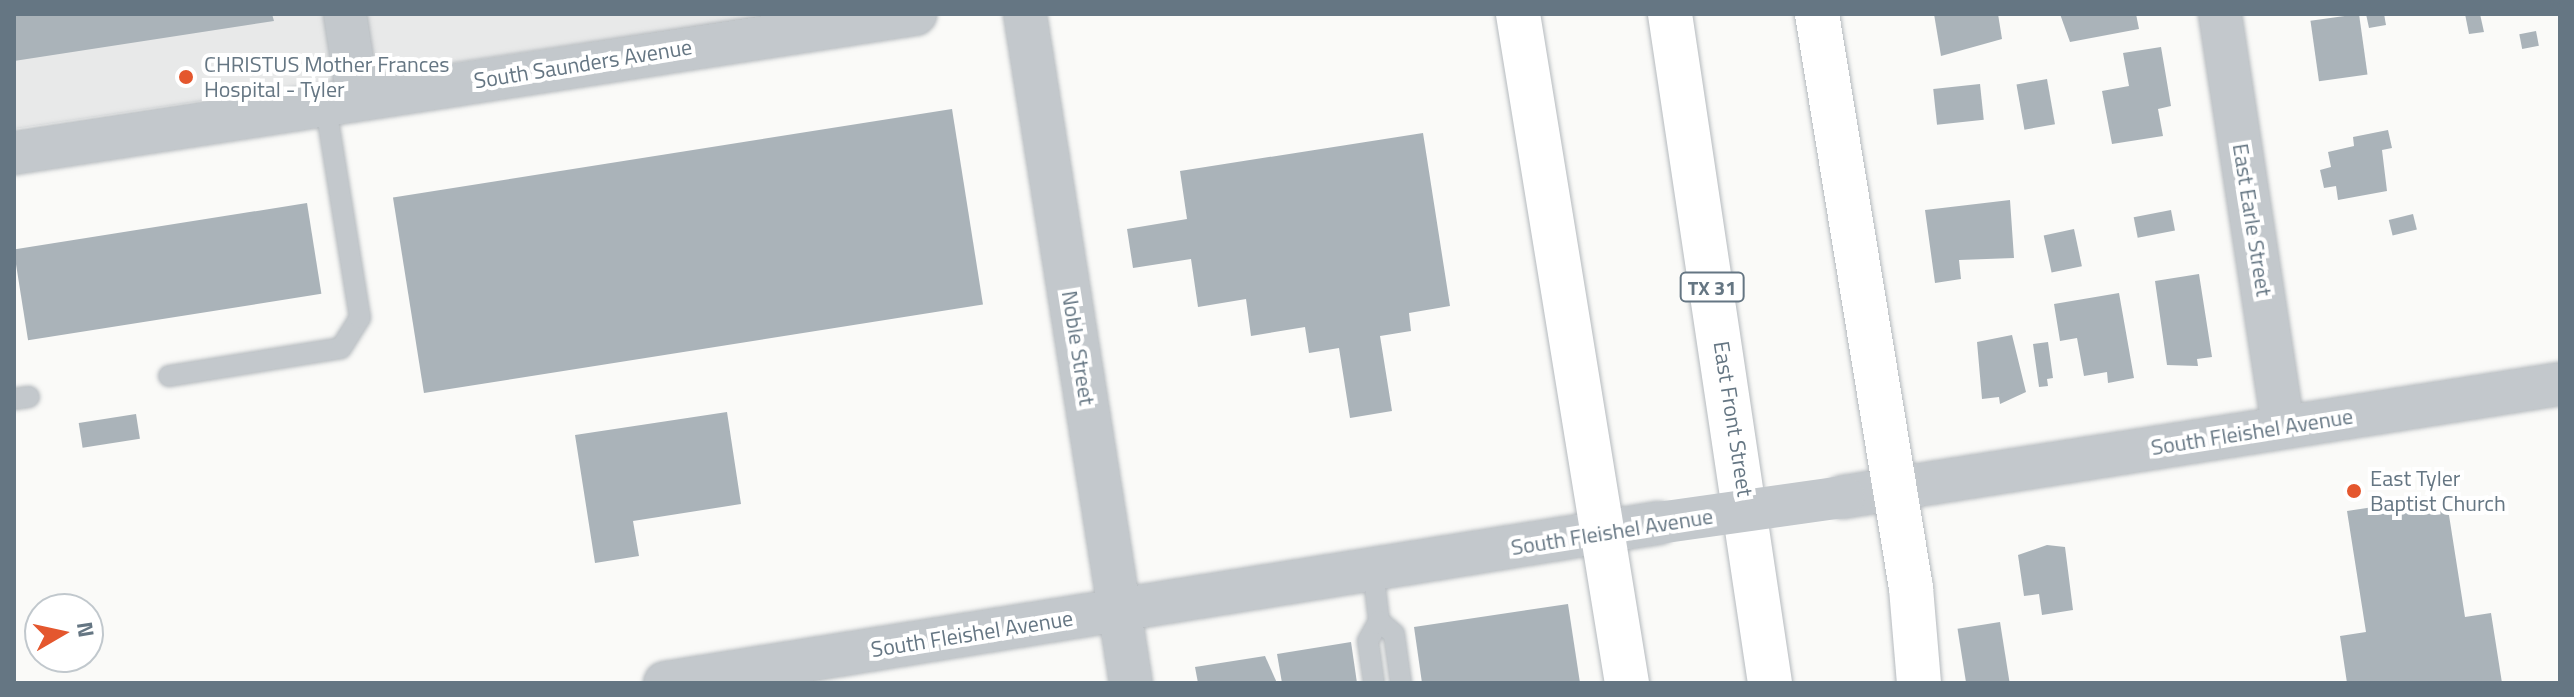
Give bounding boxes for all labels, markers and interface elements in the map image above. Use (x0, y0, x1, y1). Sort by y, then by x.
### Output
street label: South Saunders Avenue (472, 34, 694, 94)
place label: CHRISTUS Mother Frances Hospital - Tyler (204, 51, 450, 102)
marker: CHRISTUS Mother Frances Hospital - Tyler (175, 66, 197, 88)
street label: East Earle Street (2227, 142, 2277, 298)
road number: TX 31 (1678, 271, 1746, 303)
street label: Noble Street (1056, 289, 1100, 407)
street label: East Front Street (1708, 339, 1758, 499)
street label: South Fleishel Avenue (2149, 403, 2355, 461)
place label: East Tyler Baptist Church (2370, 465, 2506, 516)
marker: East Tyler Baptist Church (2345, 482, 2363, 500)
street label: South Fleishel Avenue (1509, 503, 1715, 561)
north arrow (24, 593, 104, 673)
street label: South Fleishel Avenue (869, 605, 1075, 663)
text: N (68, 619, 104, 640)

